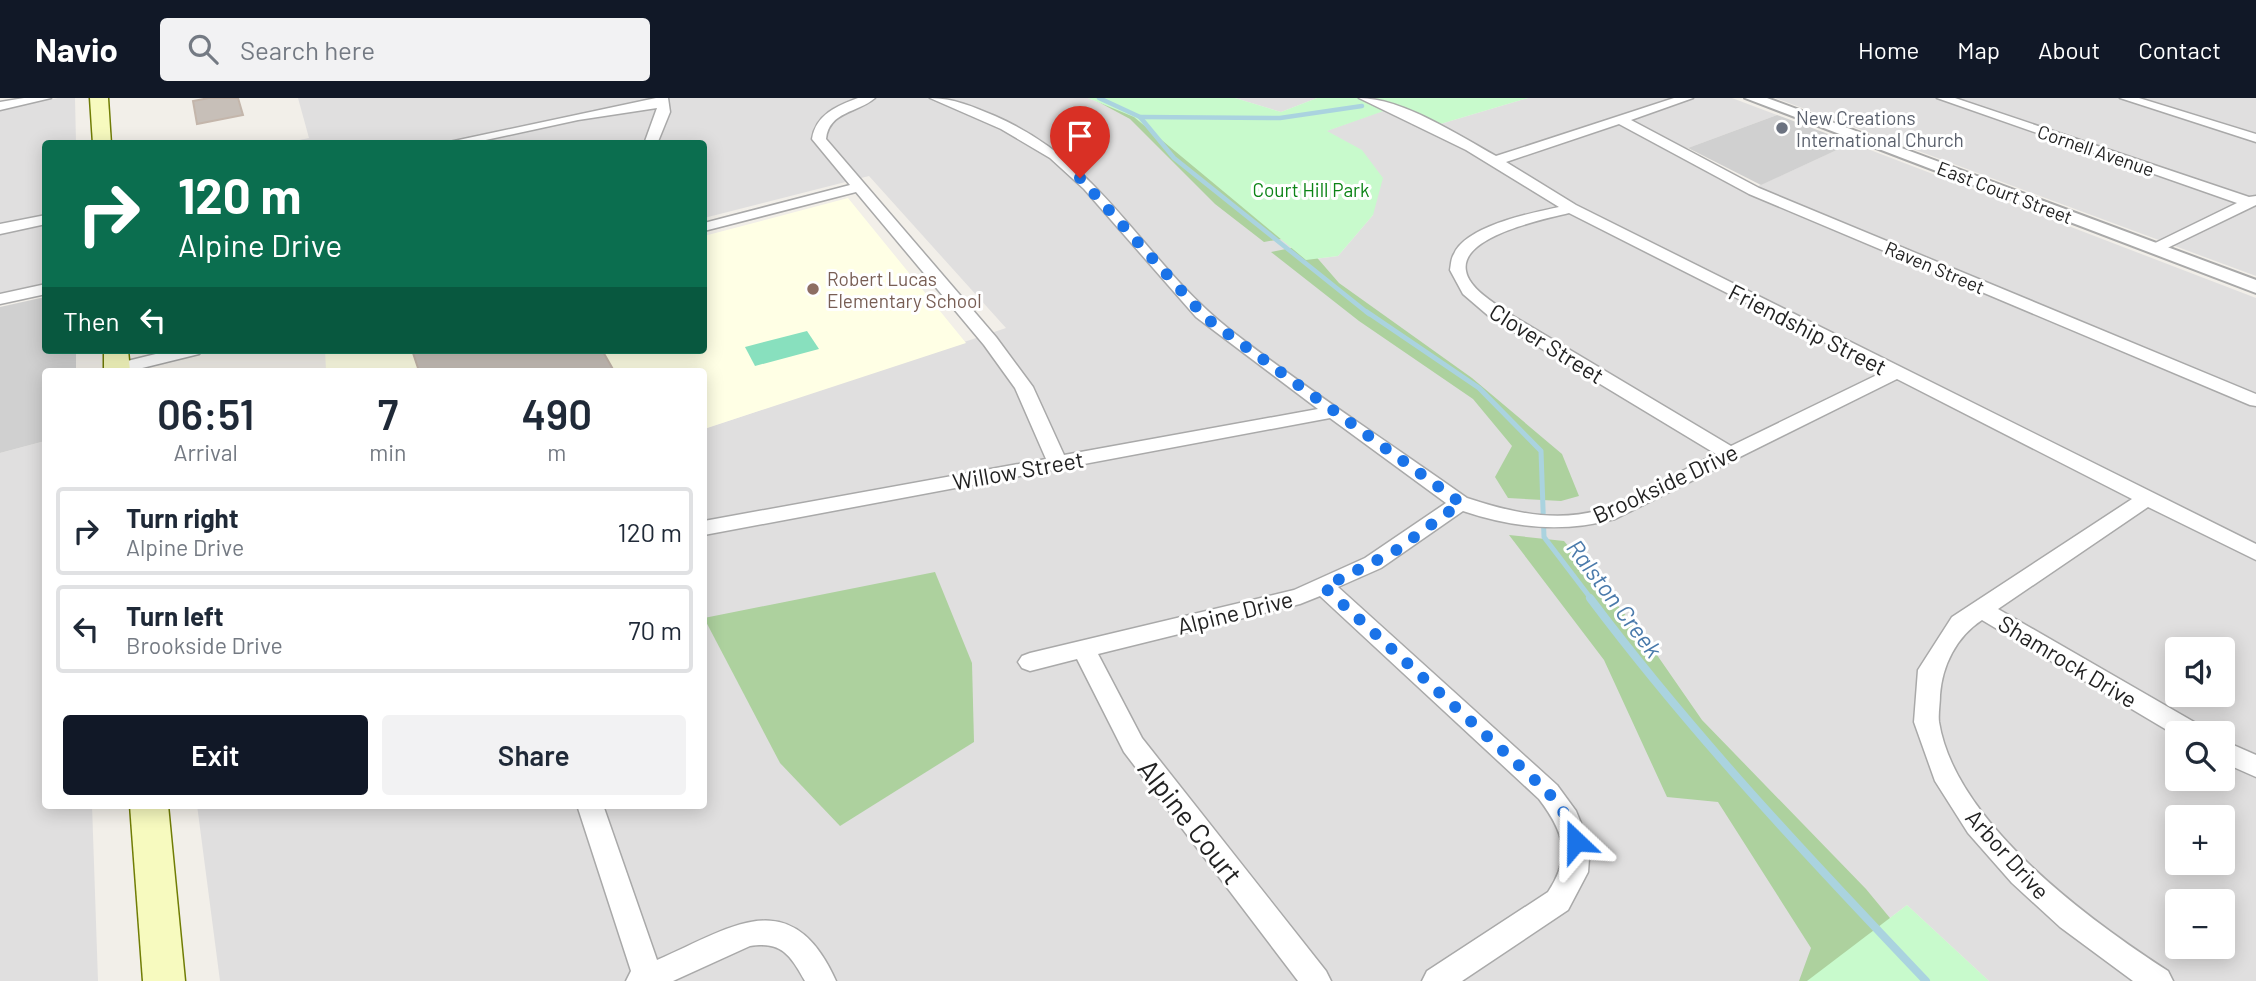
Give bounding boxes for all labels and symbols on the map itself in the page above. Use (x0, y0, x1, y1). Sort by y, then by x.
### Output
pin (1050, 106, 1110, 178)
place label: New Creations International Church (1796, 106, 1964, 151)
street label: Cornell Avenue (2035, 119, 2157, 181)
marker: New Creations International Church (1774, 120, 1790, 136)
street label: East Court Street (1934, 156, 2076, 228)
park label: Court Hill Park (1252, 178, 1370, 201)
street label: Raven Street (1882, 236, 1988, 298)
place label: Robert Lucas Elementary School (827, 267, 982, 312)
street label: Friendship Street (1724, 277, 1892, 381)
marker: Robert Lucas Elementary School (805, 281, 821, 297)
street label: Clover Street (1485, 297, 1609, 389)
street label: Brookside Drive (1588, 437, 1742, 529)
street label: Willow Street (950, 445, 1086, 495)
water label: Ralston Creek (1561, 533, 1669, 663)
street label: Alpine Drive (1174, 584, 1296, 640)
street label: Shamrock Drive (1994, 609, 2142, 713)
street label: Alpine Court (1132, 752, 1250, 890)
street label: Arbor Drive (1960, 803, 2056, 905)
position arrow (1539, 804, 1613, 878)

